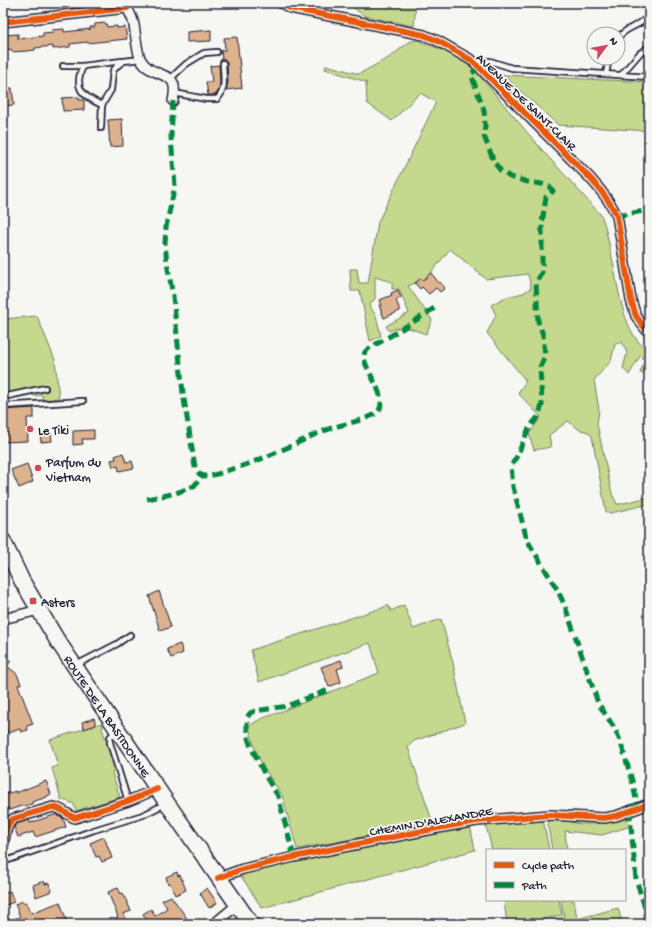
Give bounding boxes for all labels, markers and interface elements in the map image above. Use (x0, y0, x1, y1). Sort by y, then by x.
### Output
north arrow (586, 26, 626, 66)
text: N (606, 36, 620, 48)
street label: AVENUE DE SAINT-CLAIR (472, 51, 579, 155)
marker: Le Tiki (25, 424, 35, 434)
place label: Le Tiki (38, 424, 69, 439)
place label: Parfum du Vietnam (45, 456, 101, 486)
marker: Parfum du Vietnam (33, 463, 43, 473)
marker: Asters (28, 596, 38, 606)
place label: Asters (41, 596, 76, 611)
street label: ROUTE DE LA BASTIDONNE (60, 653, 153, 781)
street label: CHEMIN D'ALEXANDRE (369, 804, 495, 841)
legend (486, 849, 626, 901)
text: Cycle path (522, 860, 575, 874)
text: Path (521, 880, 547, 894)

